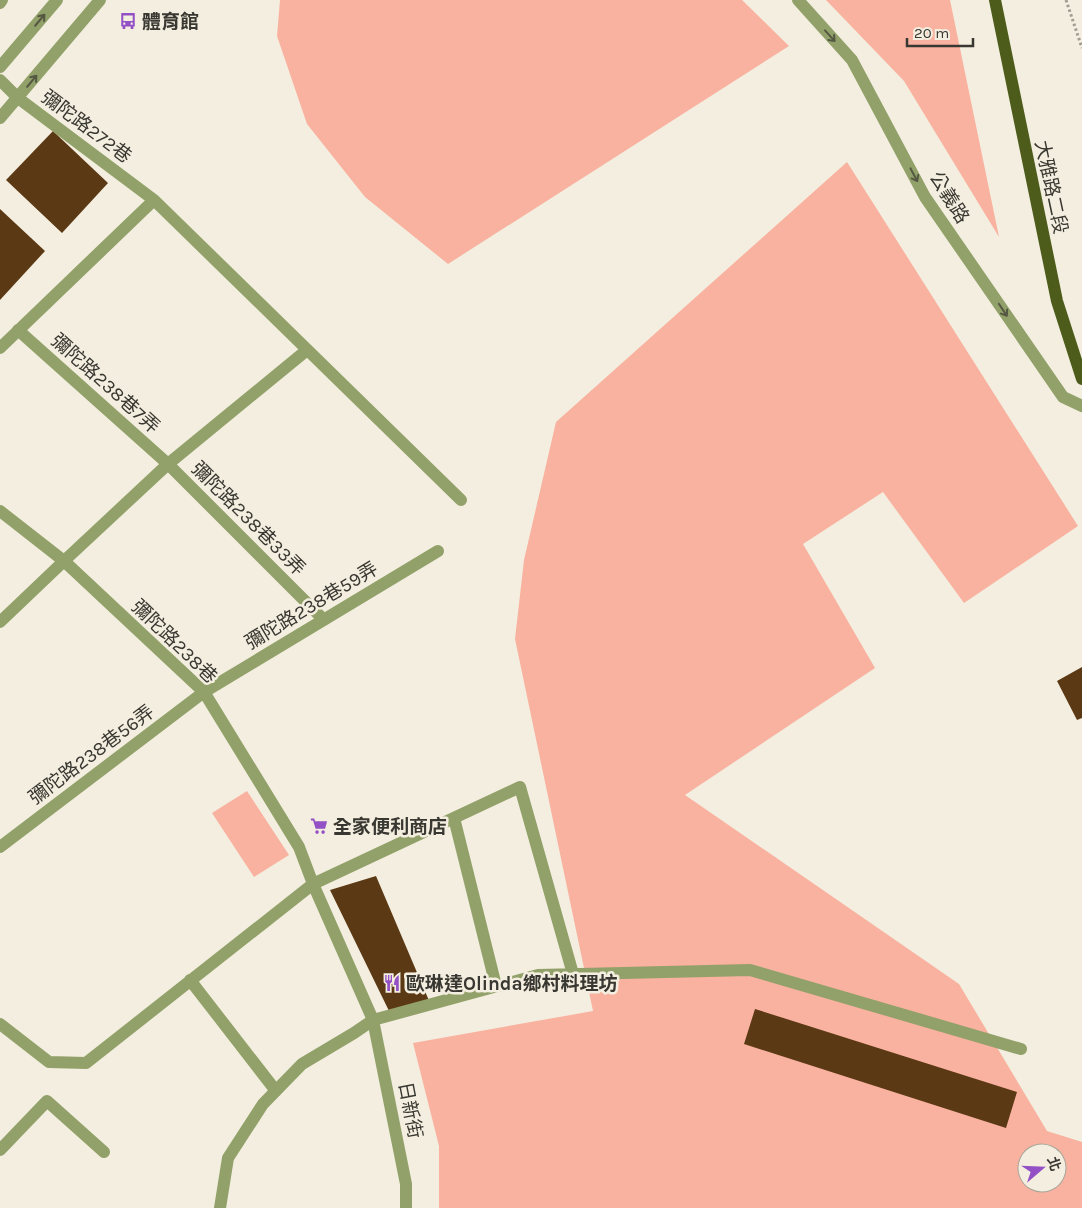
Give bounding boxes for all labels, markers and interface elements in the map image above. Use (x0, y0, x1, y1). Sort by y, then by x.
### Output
bus stop icon: 體育館 (118, 11, 138, 31)
place label: 體育館 (142, 11, 199, 33)
one-way arrow (34, 14, 45, 27)
scale bar (907, 15, 973, 47)
text: 20 m (914, 24, 949, 42)
one-way arrow (824, 29, 836, 42)
one-way arrow (26, 75, 37, 88)
street label: 彌陀路272巷 (37, 86, 136, 168)
street label: 大雅路二段 (1030, 138, 1072, 236)
one-way arrow (909, 167, 919, 181)
street label: 公義路 (925, 168, 974, 228)
one-way arrow (998, 303, 1008, 317)
street label: 彌陀路238巷7弄 (47, 329, 164, 438)
street label: 彌陀路238巷33弄 (187, 457, 310, 580)
street label: 彌陀路238巷59弄 (241, 558, 382, 654)
street label: 彌陀路238巷 (127, 596, 221, 688)
street label: 彌陀路238巷56弄 (25, 701, 158, 809)
supermarket icon: 全家便利商店 (309, 816, 329, 836)
place label: 全家便利商店 (333, 816, 447, 838)
restaurant icon: 歐琳達Olinda鄉村料理坊 (382, 973, 402, 993)
place label: 歐琳達Olinda鄉村料理坊 (406, 973, 618, 995)
street label: 日新街 (394, 1080, 426, 1140)
north arrow (1017, 1143, 1067, 1193)
text: 北 (1044, 1155, 1064, 1173)

